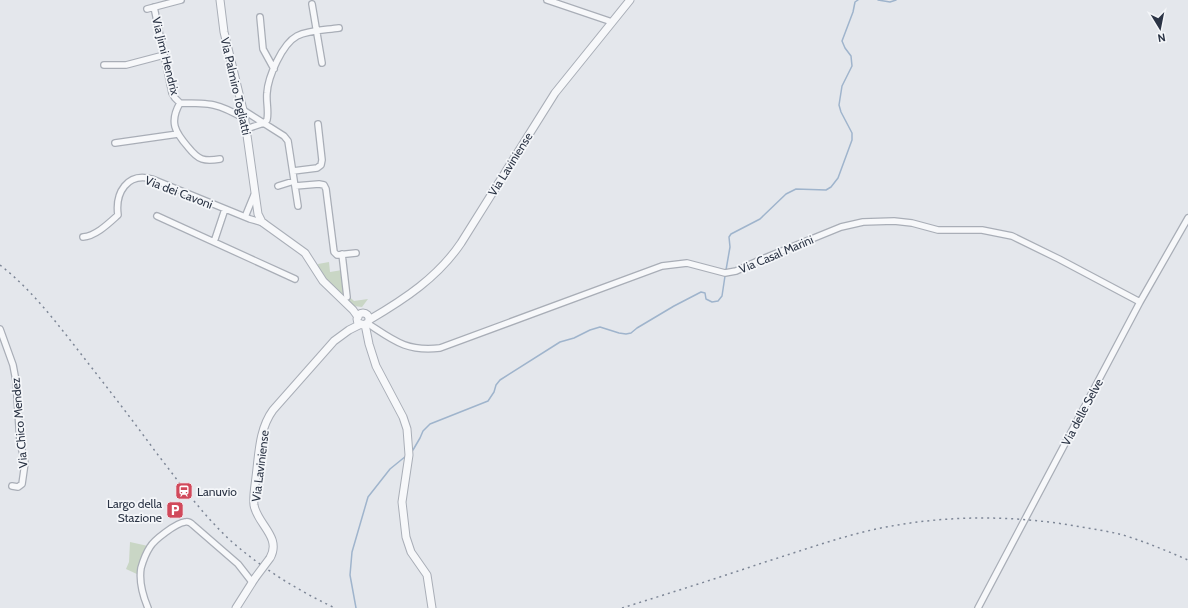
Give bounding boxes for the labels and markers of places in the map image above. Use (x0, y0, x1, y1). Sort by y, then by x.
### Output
station icon: Lanuvio (174, 481, 194, 501)
place label: Lanuvio (197, 484, 237, 499)
place label: Largo della Stazione (107, 496, 162, 525)
parking icon: Largo della Stazione (165, 500, 185, 520)

